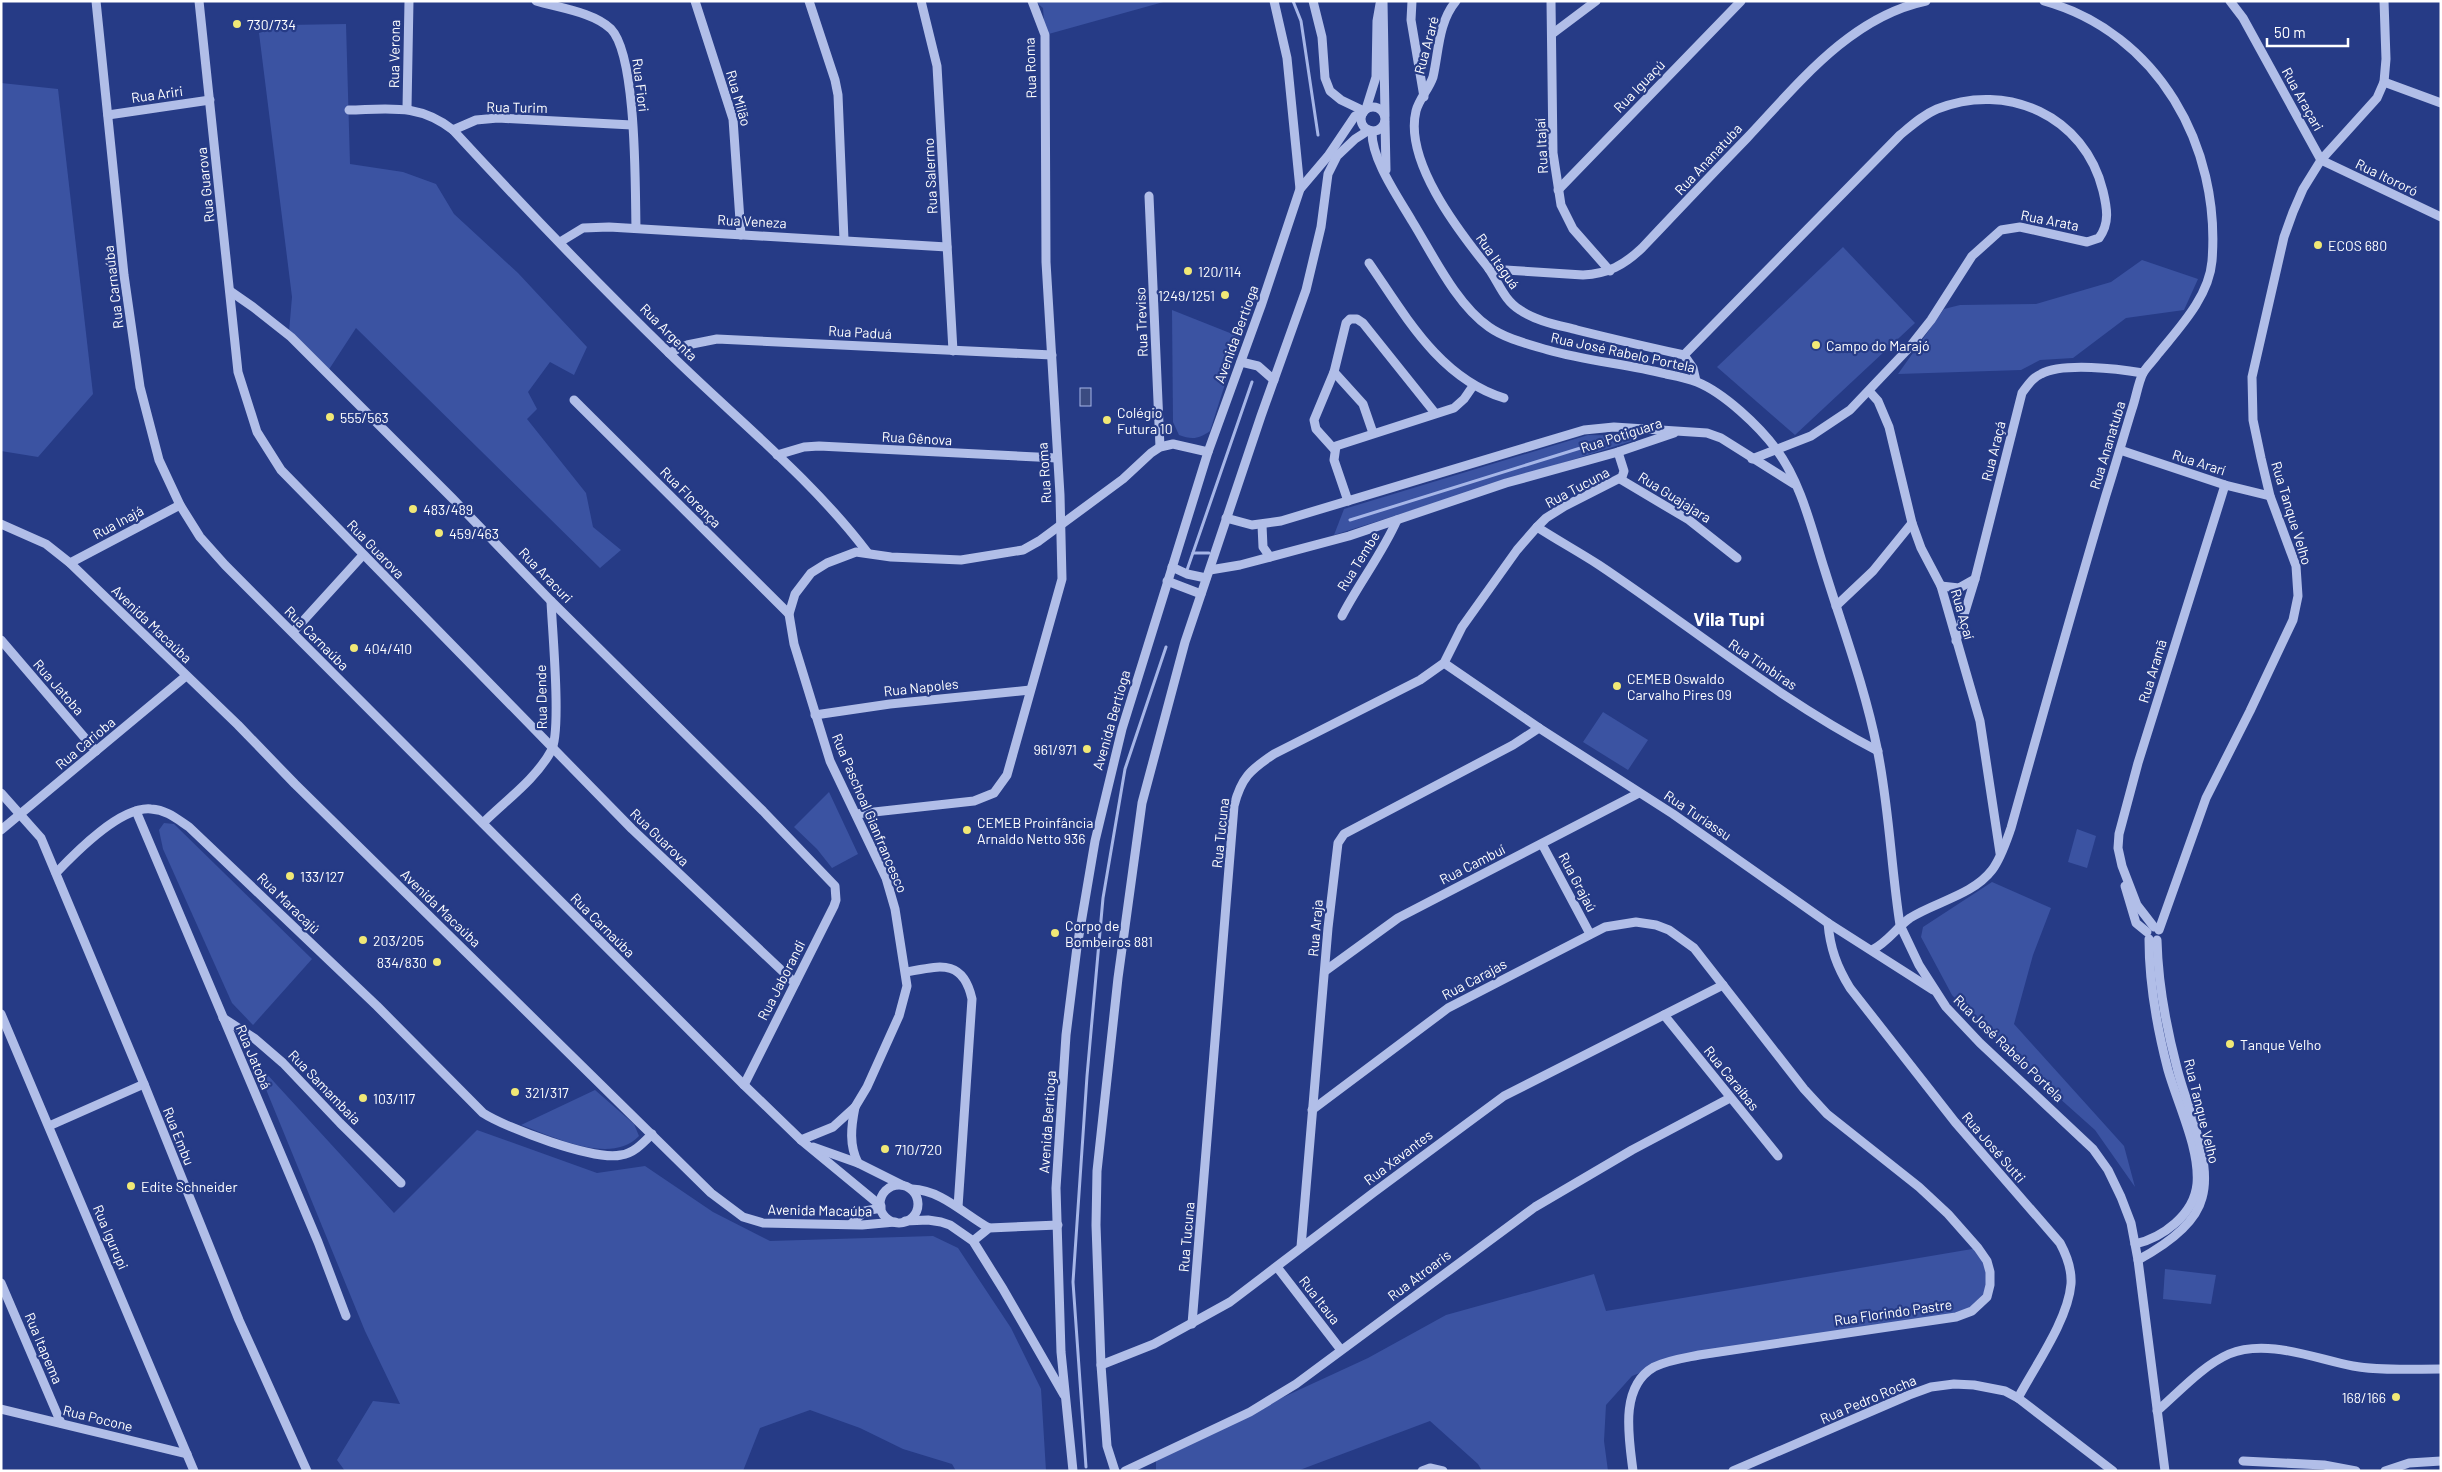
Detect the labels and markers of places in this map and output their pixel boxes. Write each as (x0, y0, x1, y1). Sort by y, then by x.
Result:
place label: 730/734 (247, 16, 296, 33)
marker: 730/734 (231, 18, 243, 30)
place label: ECOS 680 (2328, 237, 2387, 254)
marker: ECOS 680 (2312, 239, 2324, 251)
place label: 120/114 (1198, 263, 1241, 280)
marker: 120/114 (1182, 265, 1194, 277)
place label: 1249/1251 (1158, 287, 1215, 304)
marker: 1249/1251 (1219, 289, 1231, 301)
place label: Campo do Marajó (1826, 337, 1930, 354)
marker: Campo do Marajó (1810, 339, 1822, 351)
place label: Colégio Futura 10 (1117, 404, 1173, 437)
place label: 555/563 (340, 409, 389, 426)
marker: 555/563 (324, 411, 336, 423)
marker: Colégio Futura 10 (1101, 414, 1113, 426)
place label: 483/489 (423, 501, 473, 518)
marker: 483/489 (407, 503, 419, 515)
place label: 459/463 (449, 525, 499, 542)
marker: 459/463 (433, 527, 445, 539)
place label: 404/410 (364, 640, 412, 657)
marker: 404/410 (348, 642, 360, 654)
place label: CEMEB Oswaldo Carvalho Pires 09 (1627, 670, 1732, 703)
marker: CEMEB Oswaldo Carvalho Pires 09 (1611, 680, 1623, 692)
place label: 961/971 (1033, 741, 1077, 758)
marker: 961/971 (1081, 743, 1093, 755)
place label: CEMEB Proinfância Arnaldo Netto 936 (977, 814, 1093, 847)
marker: CEMEB Proinfância Arnaldo Netto 936 (961, 824, 973, 836)
place label: 133/127 (300, 868, 344, 885)
marker: 133/127 (284, 870, 296, 882)
place label: Corpo de Bombeiros 881 (1065, 917, 1153, 950)
marker: Corpo de Bombeiros 881 (1049, 927, 1061, 939)
place label: 203/205 (373, 932, 424, 949)
marker: 203/205 (357, 934, 369, 946)
place label: 834/830 (377, 954, 427, 971)
marker: 834/830 (431, 956, 443, 968)
place label: Tanque Velho (2240, 1036, 2321, 1053)
marker: Tanque Velho (2224, 1038, 2236, 1050)
place label: 321/317 (525, 1084, 569, 1101)
marker: 321/317 (509, 1086, 521, 1098)
place label: 103/117 (373, 1090, 415, 1107)
marker: 103/117 (357, 1092, 369, 1104)
place label: 710/720 (895, 1141, 942, 1158)
marker: 710/720 (879, 1143, 891, 1155)
place label: Edite Schneider (141, 1178, 238, 1195)
marker: Edite Schneider (125, 1180, 137, 1192)
place label: 168/166 (2342, 1389, 2386, 1406)
marker: 168/166 (2390, 1391, 2402, 1403)

